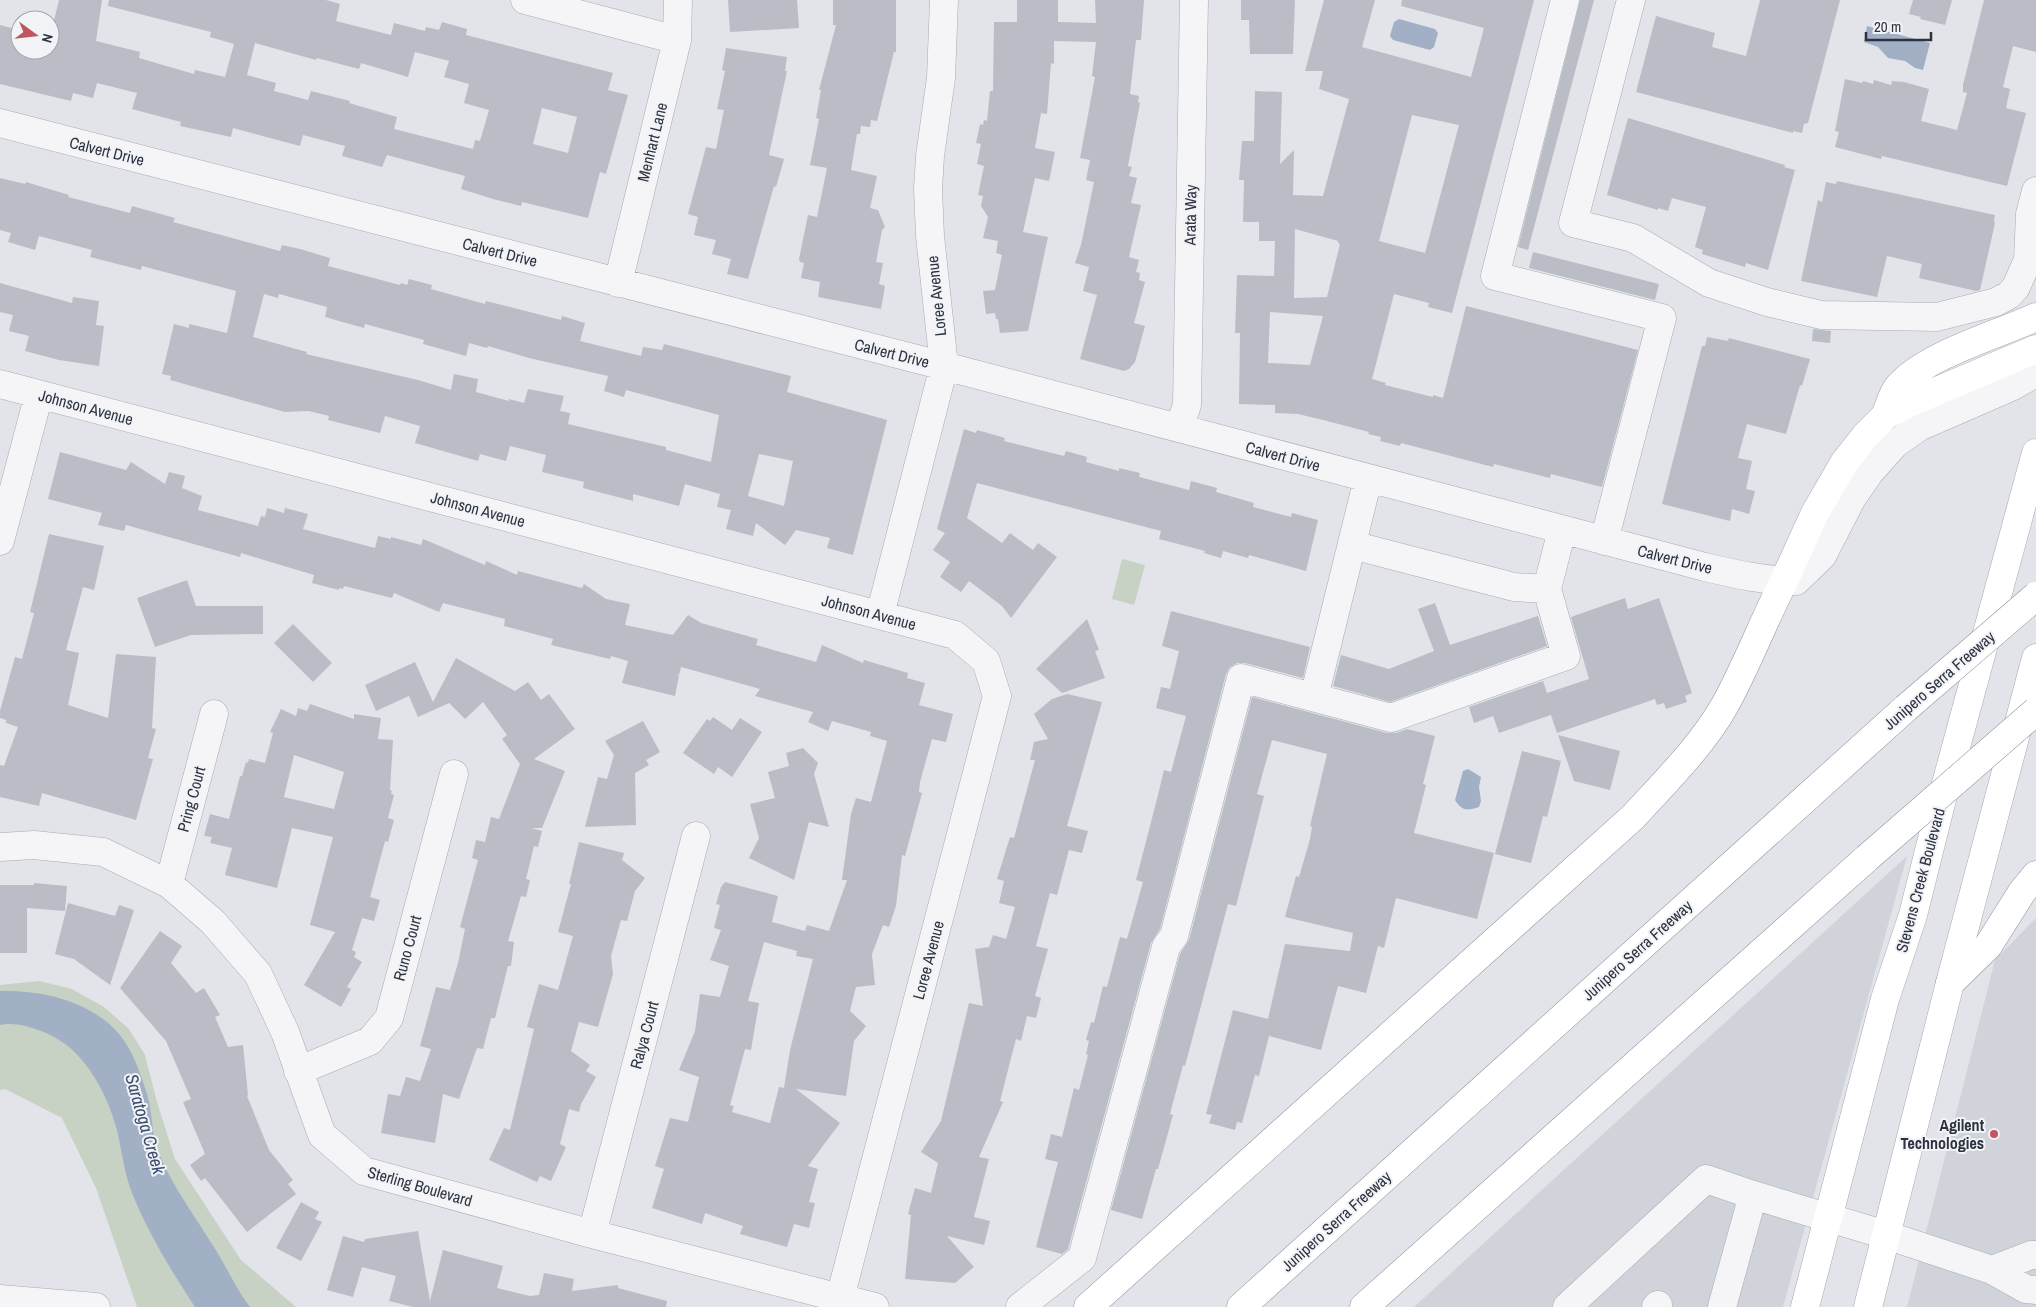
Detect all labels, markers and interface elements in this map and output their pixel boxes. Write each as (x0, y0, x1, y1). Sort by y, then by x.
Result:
north arrow (10, 10, 60, 60)
scale bar (1866, 10, 1931, 42)
text: 20 m (1874, 16, 1901, 37)
text: N (38, 32, 57, 45)
street label: Menhart Lane (632, 100, 672, 184)
street label: Calvert Drive (67, 131, 147, 171)
street label: Arata Way (1178, 184, 1202, 247)
street label: Calvert Drive (460, 232, 540, 272)
street label: Loree Avenue (921, 255, 951, 337)
street label: Calvert Drive (852, 333, 932, 373)
street label: Johnson Avenue (36, 384, 136, 430)
street label: Calvert Drive (1243, 435, 1323, 477)
street label: Johnson Avenue (428, 486, 528, 532)
street label: Calvert Drive (1635, 539, 1715, 579)
street label: Johnson Avenue (819, 589, 919, 635)
street label: Junipero Serra Freeway (1879, 625, 2000, 734)
street label: Pring Court (172, 763, 210, 834)
street label: Stevens Creek Boulevard (1890, 805, 1950, 955)
street label: Junipero Serra Freeway (1577, 894, 1697, 1005)
street label: Runo Court (388, 912, 426, 983)
street label: Loree Avenue (907, 918, 949, 1002)
street label: Ralya Court (624, 998, 664, 1071)
water label: Saratoga Creek (119, 1071, 172, 1178)
place label: Agilent Technologies (1900, 1114, 1985, 1154)
marker: Agilent Technologies (1988, 1128, 2000, 1140)
street label: Sterling Boulevard (365, 1161, 475, 1211)
street label: Junipero Serra Freeway (1276, 1165, 1396, 1276)

